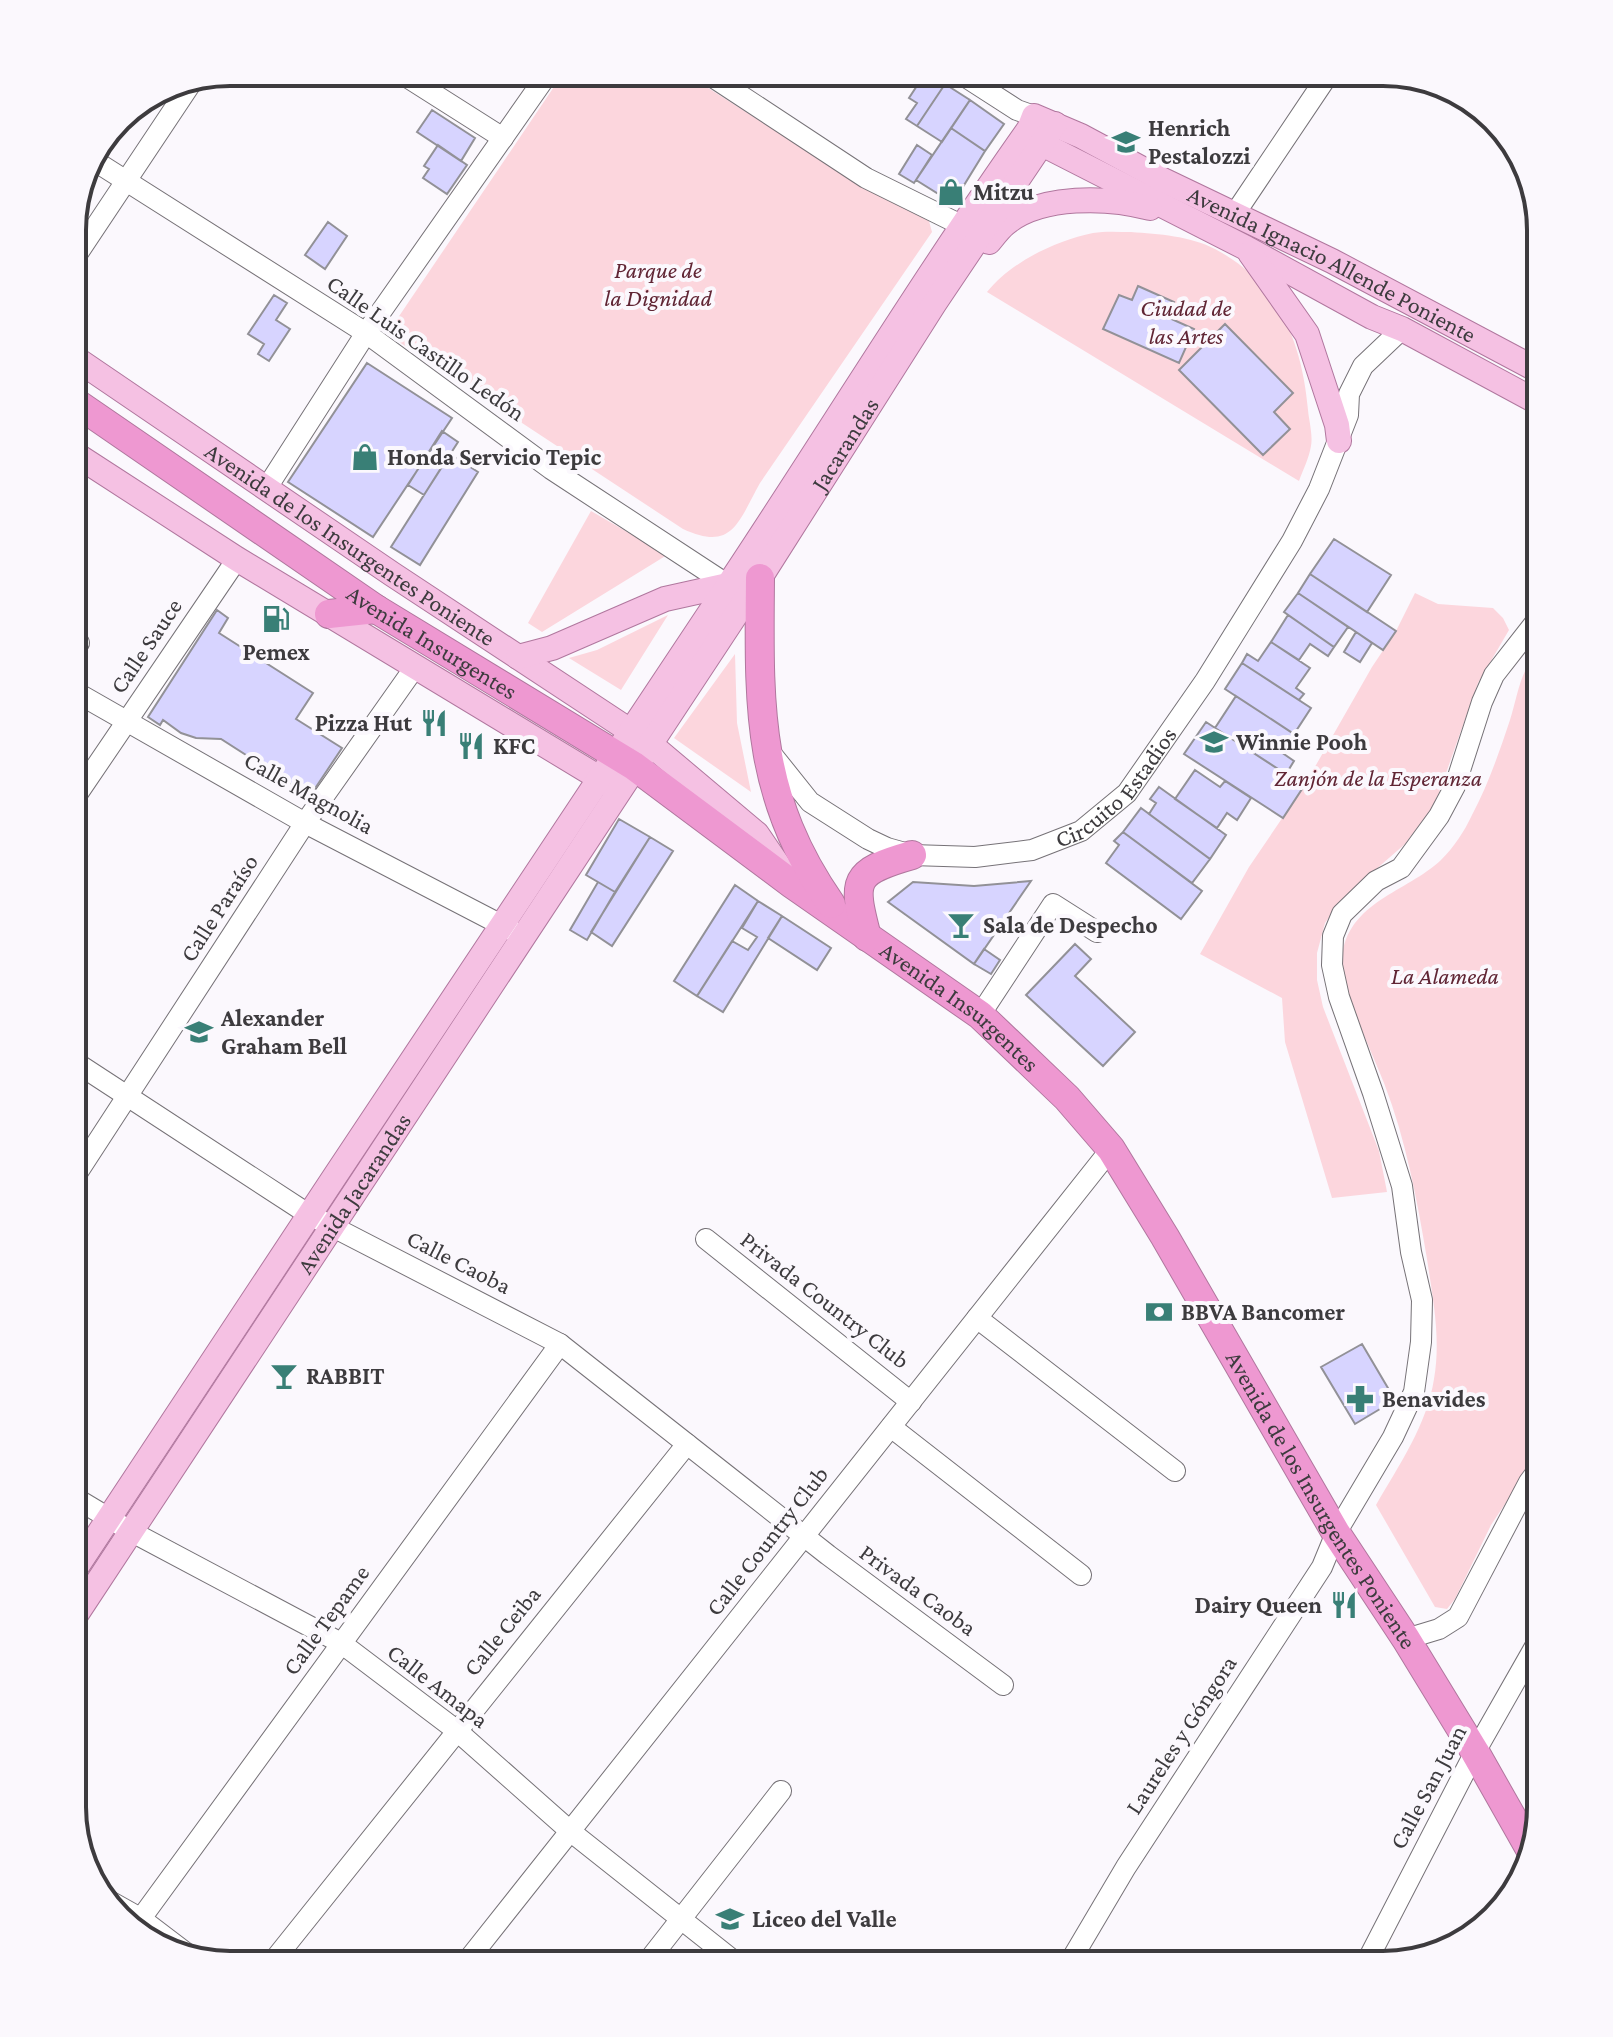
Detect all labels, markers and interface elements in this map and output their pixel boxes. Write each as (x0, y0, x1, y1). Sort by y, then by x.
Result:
place label: Henrich Pestalozzi (1148, 114, 1250, 169)
school or university icon: Henrich Pestalozzi (1111, 127, 1141, 157)
shop icon: Mitzu (936, 177, 966, 207)
place label: Mitzu (973, 178, 1034, 205)
street label: Avenida Ignacio Allende Poniente (1184, 180, 1481, 348)
park label: Parque de la Dignidad (604, 256, 712, 311)
street label: Calle Luis Castillo Ledón (322, 269, 530, 426)
park label: Ciudad de las Artes (1140, 294, 1232, 349)
street label: Jacarandas (804, 393, 884, 497)
street label: Avenida de los Insurgentes Poniente (200, 437, 500, 651)
shop icon: Honda Servicio Tepic (350, 442, 380, 472)
place label: Honda Servicio Tepic (387, 443, 601, 470)
street label: Avenida Insurgentes (342, 579, 522, 705)
street label: Calle Sauce (104, 593, 187, 698)
fuel station icon: Pemex (261, 604, 291, 634)
place label: Pemex (242, 638, 310, 665)
restaurant icon: Pizza Hut (419, 708, 449, 738)
place label: Pizza Hut (315, 709, 412, 736)
street label: Circuito Estadios (1051, 722, 1182, 853)
school or university icon: Winnie Pooh (1199, 727, 1229, 757)
place label: Winnie Pooh (1235, 728, 1367, 755)
restaurant icon: KFC (456, 731, 486, 761)
place label: KFC (493, 732, 536, 759)
street label: Calle Magnolia (240, 746, 379, 839)
park label: Zanjón de la Esperanza (1274, 764, 1482, 792)
street label: Calle Paraíso (174, 849, 263, 966)
bar icon: Sala de Despecho (946, 910, 976, 940)
place label: Sala de Despecho (983, 911, 1158, 938)
street label: Avenida Insurgentes (875, 936, 1045, 1077)
park label: La Alameda (1391, 962, 1499, 989)
place label: Alexander Graham Bell (220, 1004, 347, 1059)
school or university icon: Alexander Graham Bell (184, 1017, 214, 1047)
street label: Avenida Jacarandas (291, 1108, 416, 1279)
street label: Calle Caoba (403, 1224, 516, 1299)
street label: Privada Country Club (736, 1225, 915, 1374)
bank icon: BBVA Bancomer (1144, 1297, 1174, 1327)
place label: BBVA Bancomer (1181, 1298, 1346, 1325)
street label: Avenida de los Insurgentes Poniente (1221, 1346, 1423, 1653)
bar icon: RABBIT (269, 1361, 299, 1391)
place label: RABBIT (306, 1362, 385, 1389)
pharmacy icon: Benavides (1345, 1384, 1375, 1414)
place label: Benavides (1382, 1385, 1486, 1412)
street label: Calle Country Club (700, 1461, 833, 1621)
street label: Privada Caoba (855, 1538, 982, 1641)
street label: Calle Tepame (277, 1560, 374, 1680)
street label: Calle Ceiba (457, 1581, 546, 1681)
restaurant icon: Dairy Queen (1329, 1590, 1359, 1620)
place label: Dairy Queen (1194, 1591, 1322, 1618)
street label: Calle Amapa (383, 1638, 494, 1733)
street label: Laureles y Góngora (1119, 1651, 1242, 1819)
street label: Calle San Juan (1384, 1720, 1472, 1853)
school or university icon: Liceo del Valle (715, 1904, 745, 1934)
place label: Liceo del Valle (752, 1905, 897, 1932)

